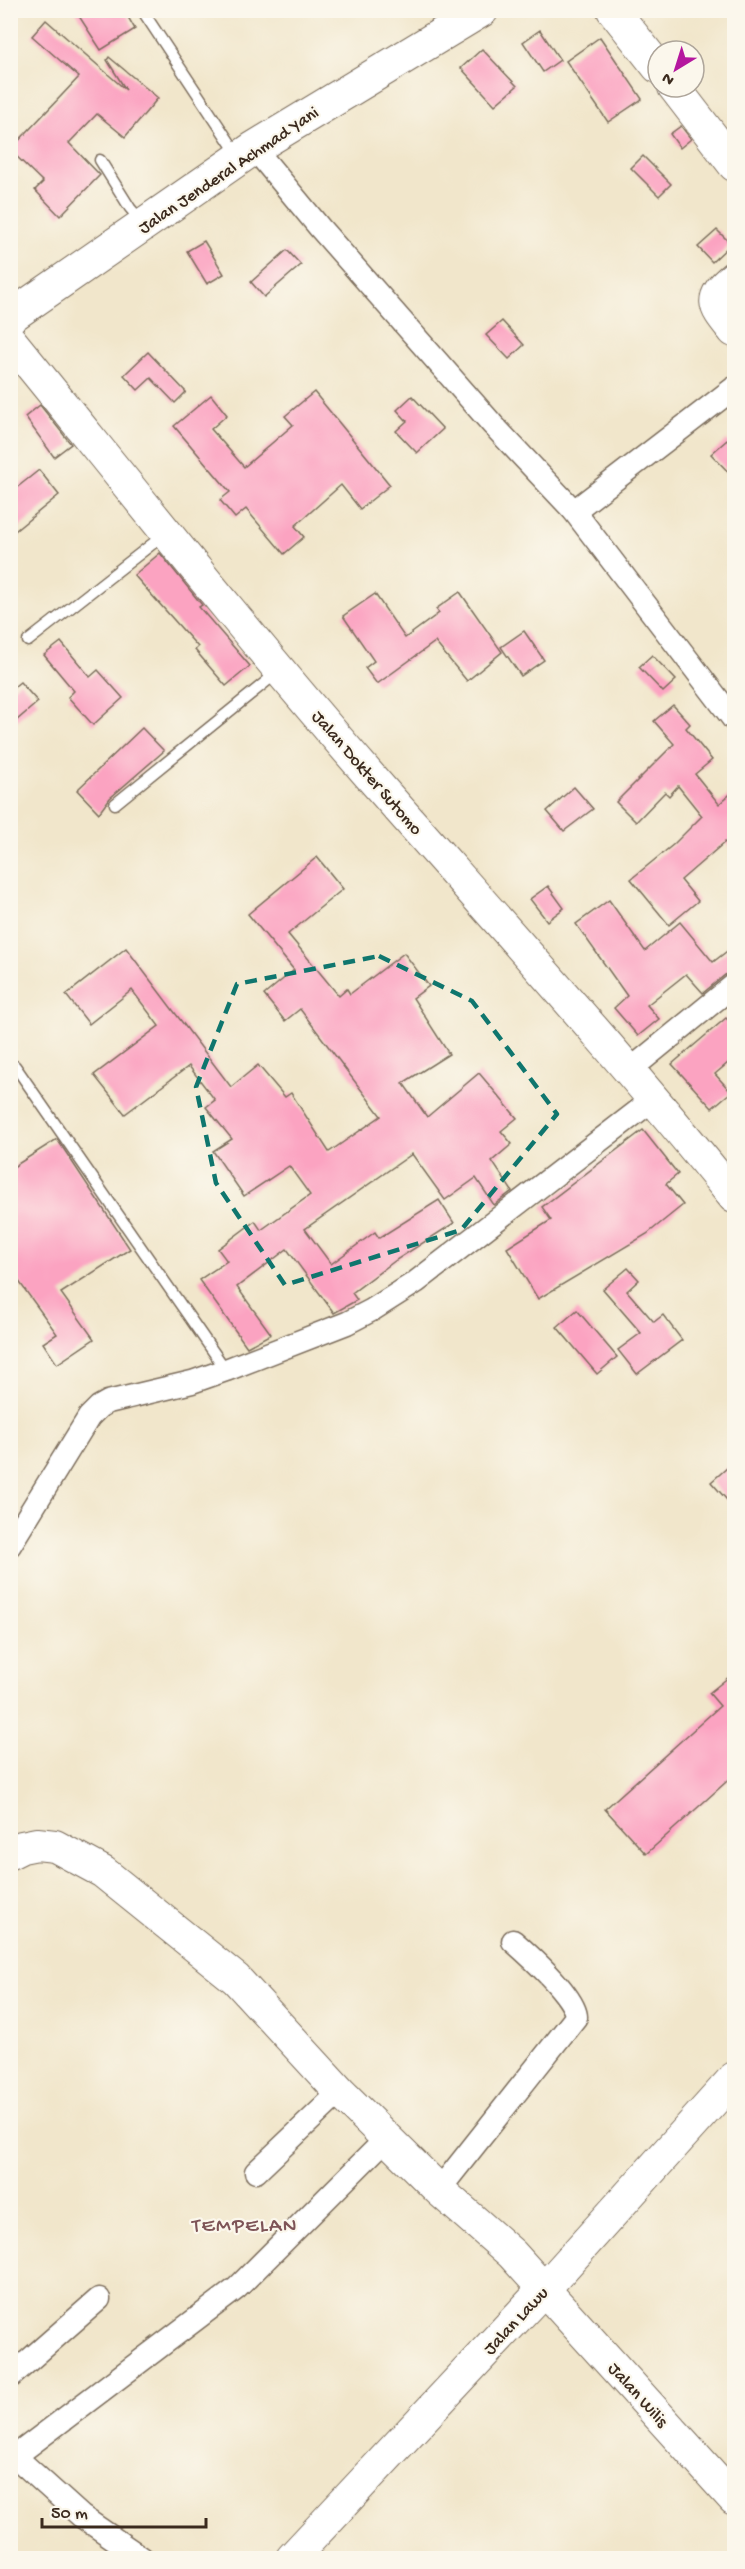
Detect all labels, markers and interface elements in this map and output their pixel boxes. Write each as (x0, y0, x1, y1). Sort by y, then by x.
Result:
north arrow (646, 39, 706, 99)
text: N (659, 67, 679, 89)
street label: Jalan Jenderal Achmad Yani (135, 103, 324, 239)
street label: Jalan Dokter Sutomo (306, 707, 426, 840)
district label: TEMPELAN (191, 2215, 298, 2240)
street label: Jalan Lawu (480, 2283, 554, 2360)
street label: Jalan Wilis (603, 2359, 673, 2433)
scale bar (42, 2491, 206, 2529)
text: 50 m (51, 2504, 88, 2525)

